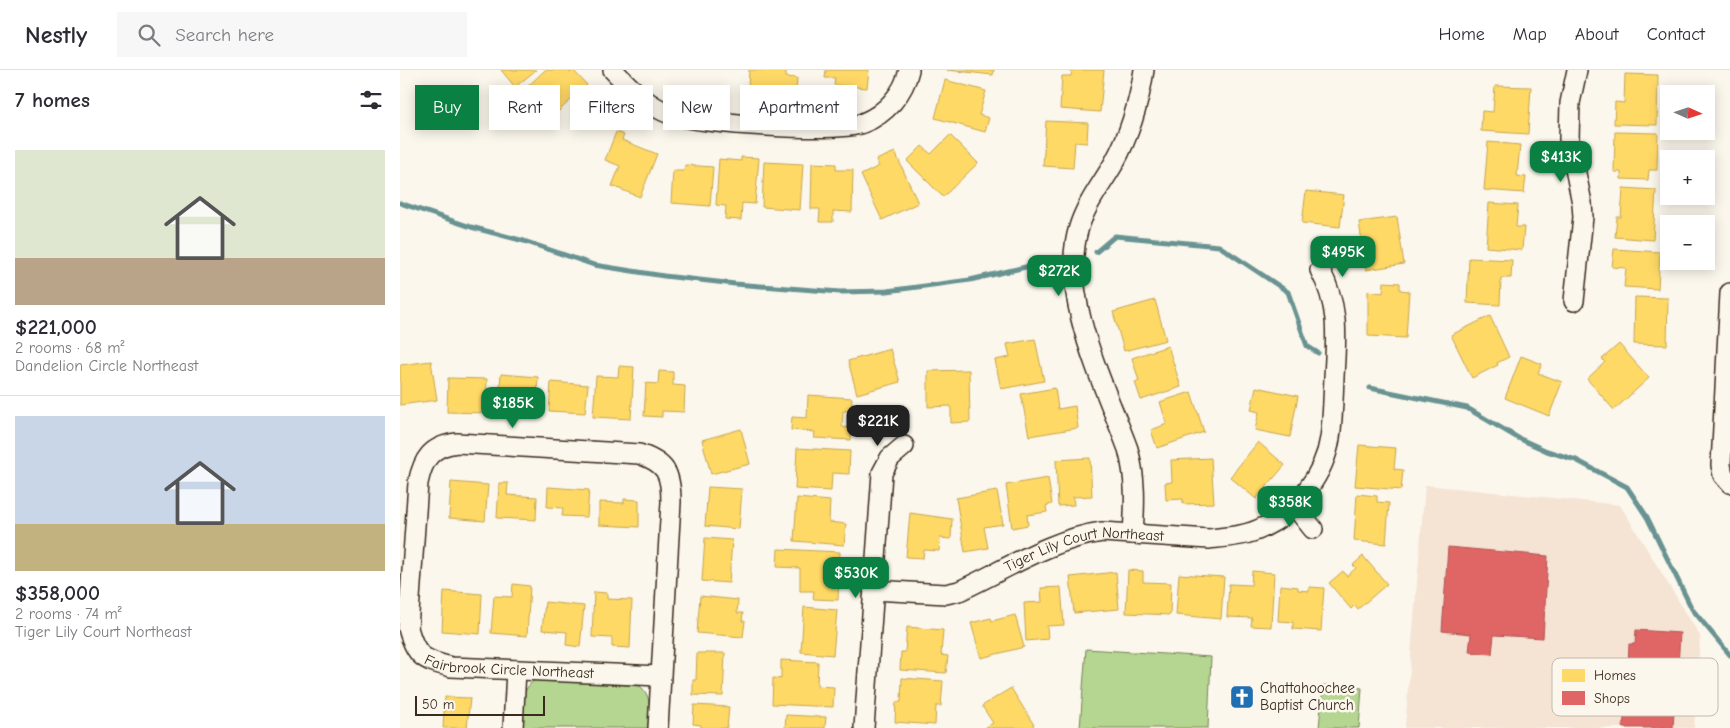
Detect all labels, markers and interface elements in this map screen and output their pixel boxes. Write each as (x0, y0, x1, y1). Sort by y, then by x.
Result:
search box (117, 12, 467, 57)
text: Nestly (25, 21, 87, 49)
icon: search (135, 21, 163, 49)
text: Search here (175, 24, 274, 46)
text: Home (1438, 24, 1485, 45)
text: Map (1513, 24, 1547, 45)
text: About (1575, 24, 1619, 45)
text: Contact (1647, 24, 1705, 45)
chip: Buy (415, 85, 479, 130)
chip: Rent (489, 85, 560, 130)
chip: Filters (570, 85, 653, 130)
chip: New (663, 85, 730, 130)
chip: Apartment (740, 85, 857, 130)
north arrow (1660, 85, 1715, 140)
map controls (1660, 85, 1715, 270)
icon: filters (357, 86, 385, 114)
text: 7 homes (15, 88, 90, 112)
pin: $413K (1526, 140, 1596, 183)
text: $413K (1541, 148, 1581, 166)
button: + (1660, 150, 1715, 205)
icon: home (155, 183, 245, 273)
button: − (1660, 215, 1715, 270)
pin: $495K (1308, 236, 1378, 278)
text: $495K (1321, 243, 1365, 261)
pin: $272K (1024, 254, 1094, 297)
text: $272K (1038, 262, 1080, 280)
text: $221,000 (15, 315, 97, 339)
text: 2 rooms · 68 m² (15, 339, 125, 357)
text: Dandelion Circle Northeast (15, 357, 198, 375)
pin: $185K (478, 386, 548, 429)
text: $185K (492, 394, 534, 412)
pin: $221K (843, 404, 913, 447)
text: $221K (858, 412, 898, 430)
icon: home (155, 448, 245, 538)
pin: $358K (1255, 486, 1325, 528)
text: $358K (1268, 493, 1312, 511)
street label: Tiger Lily Court Northeast (1001, 523, 1165, 576)
pin: $530K (821, 556, 891, 599)
text: $530K (834, 564, 878, 582)
text: $358,000 (15, 581, 100, 605)
text: 2 rooms · 74 m² (15, 605, 122, 623)
text: Tiger Lily Court Northeast (15, 623, 192, 641)
street label: Fairbrook Circle Northeast (422, 650, 595, 682)
legend (1552, 658, 1718, 716)
text: Homes (1594, 667, 1636, 684)
place label: Chattahoochee Baptist Church (1260, 679, 1356, 714)
church icon: Chattahoochee Baptist Church (1229, 684, 1255, 710)
text: Shops (1594, 690, 1630, 707)
scale bar (415, 693, 545, 716)
text: 50 m (422, 696, 454, 713)

